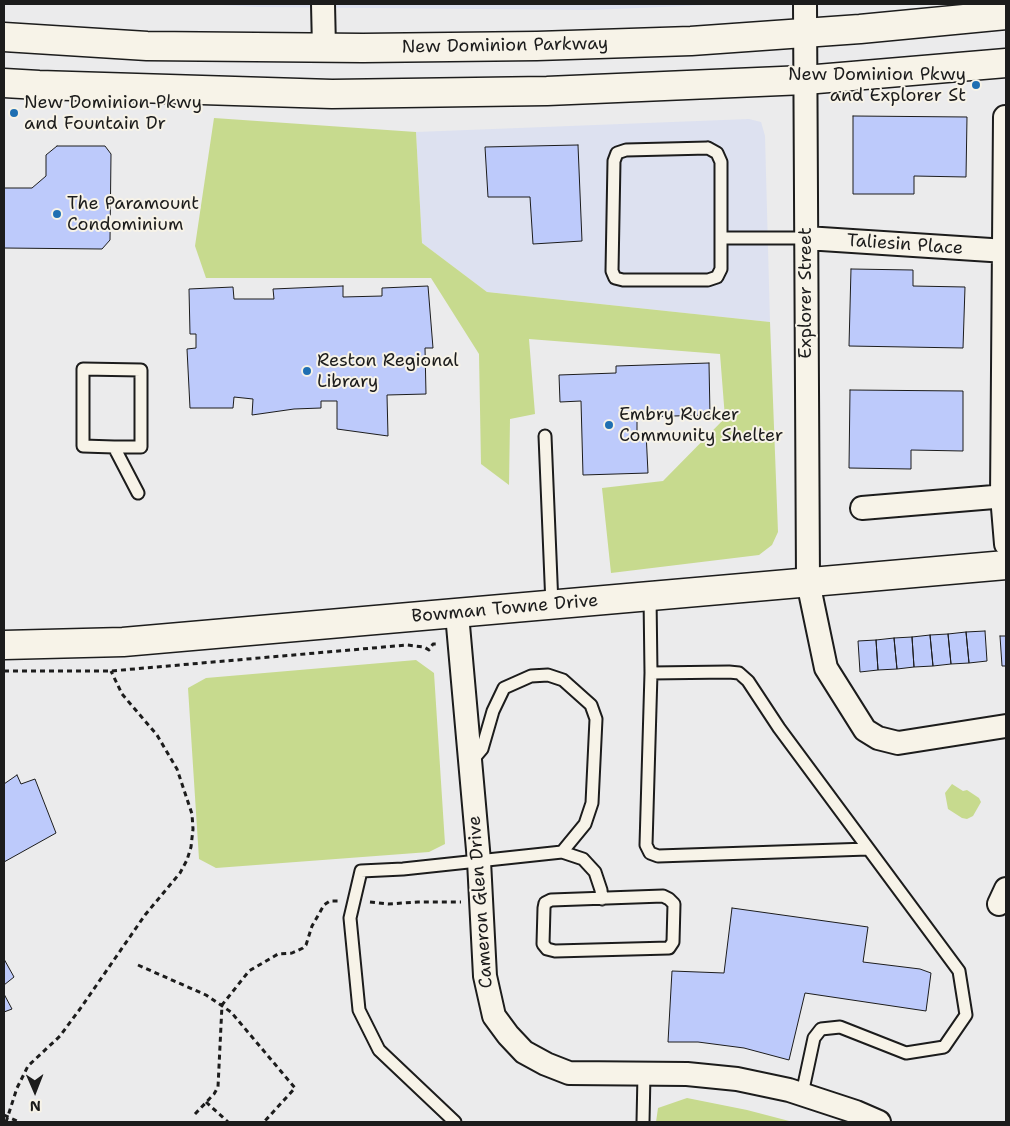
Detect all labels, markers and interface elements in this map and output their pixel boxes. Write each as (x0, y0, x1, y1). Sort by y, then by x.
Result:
street label: New Dominion Parkway (401, 33, 609, 59)
place label: New Dominion Pkwy and Explorer St (788, 64, 966, 106)
marker: New Dominion Pkwy and Explorer St (970, 79, 982, 91)
place label: New Dominion Pkwy and Fountain Dr (24, 92, 202, 134)
marker: New Dominion Pkwy and Fountain Dr (8, 107, 20, 119)
place label: The Paramount Condominium (67, 193, 199, 235)
marker: The Paramount Condominium (51, 208, 63, 220)
street label: Explorer Street (795, 227, 817, 359)
street label: Taliesin Place (846, 230, 964, 260)
place label: Reston Regional Library (317, 350, 459, 392)
marker: Reston Regional Library (301, 365, 313, 377)
place label: Embry Rucker Community Shelter (619, 404, 783, 446)
marker: Embry Rucker Community Shelter (603, 419, 615, 431)
street label: Bowman Towne Drive (411, 590, 599, 628)
street label: Cameron Glen Drive (464, 815, 498, 989)
north arrow (10, 1066, 60, 1116)
text: N (30, 1097, 41, 1115)

